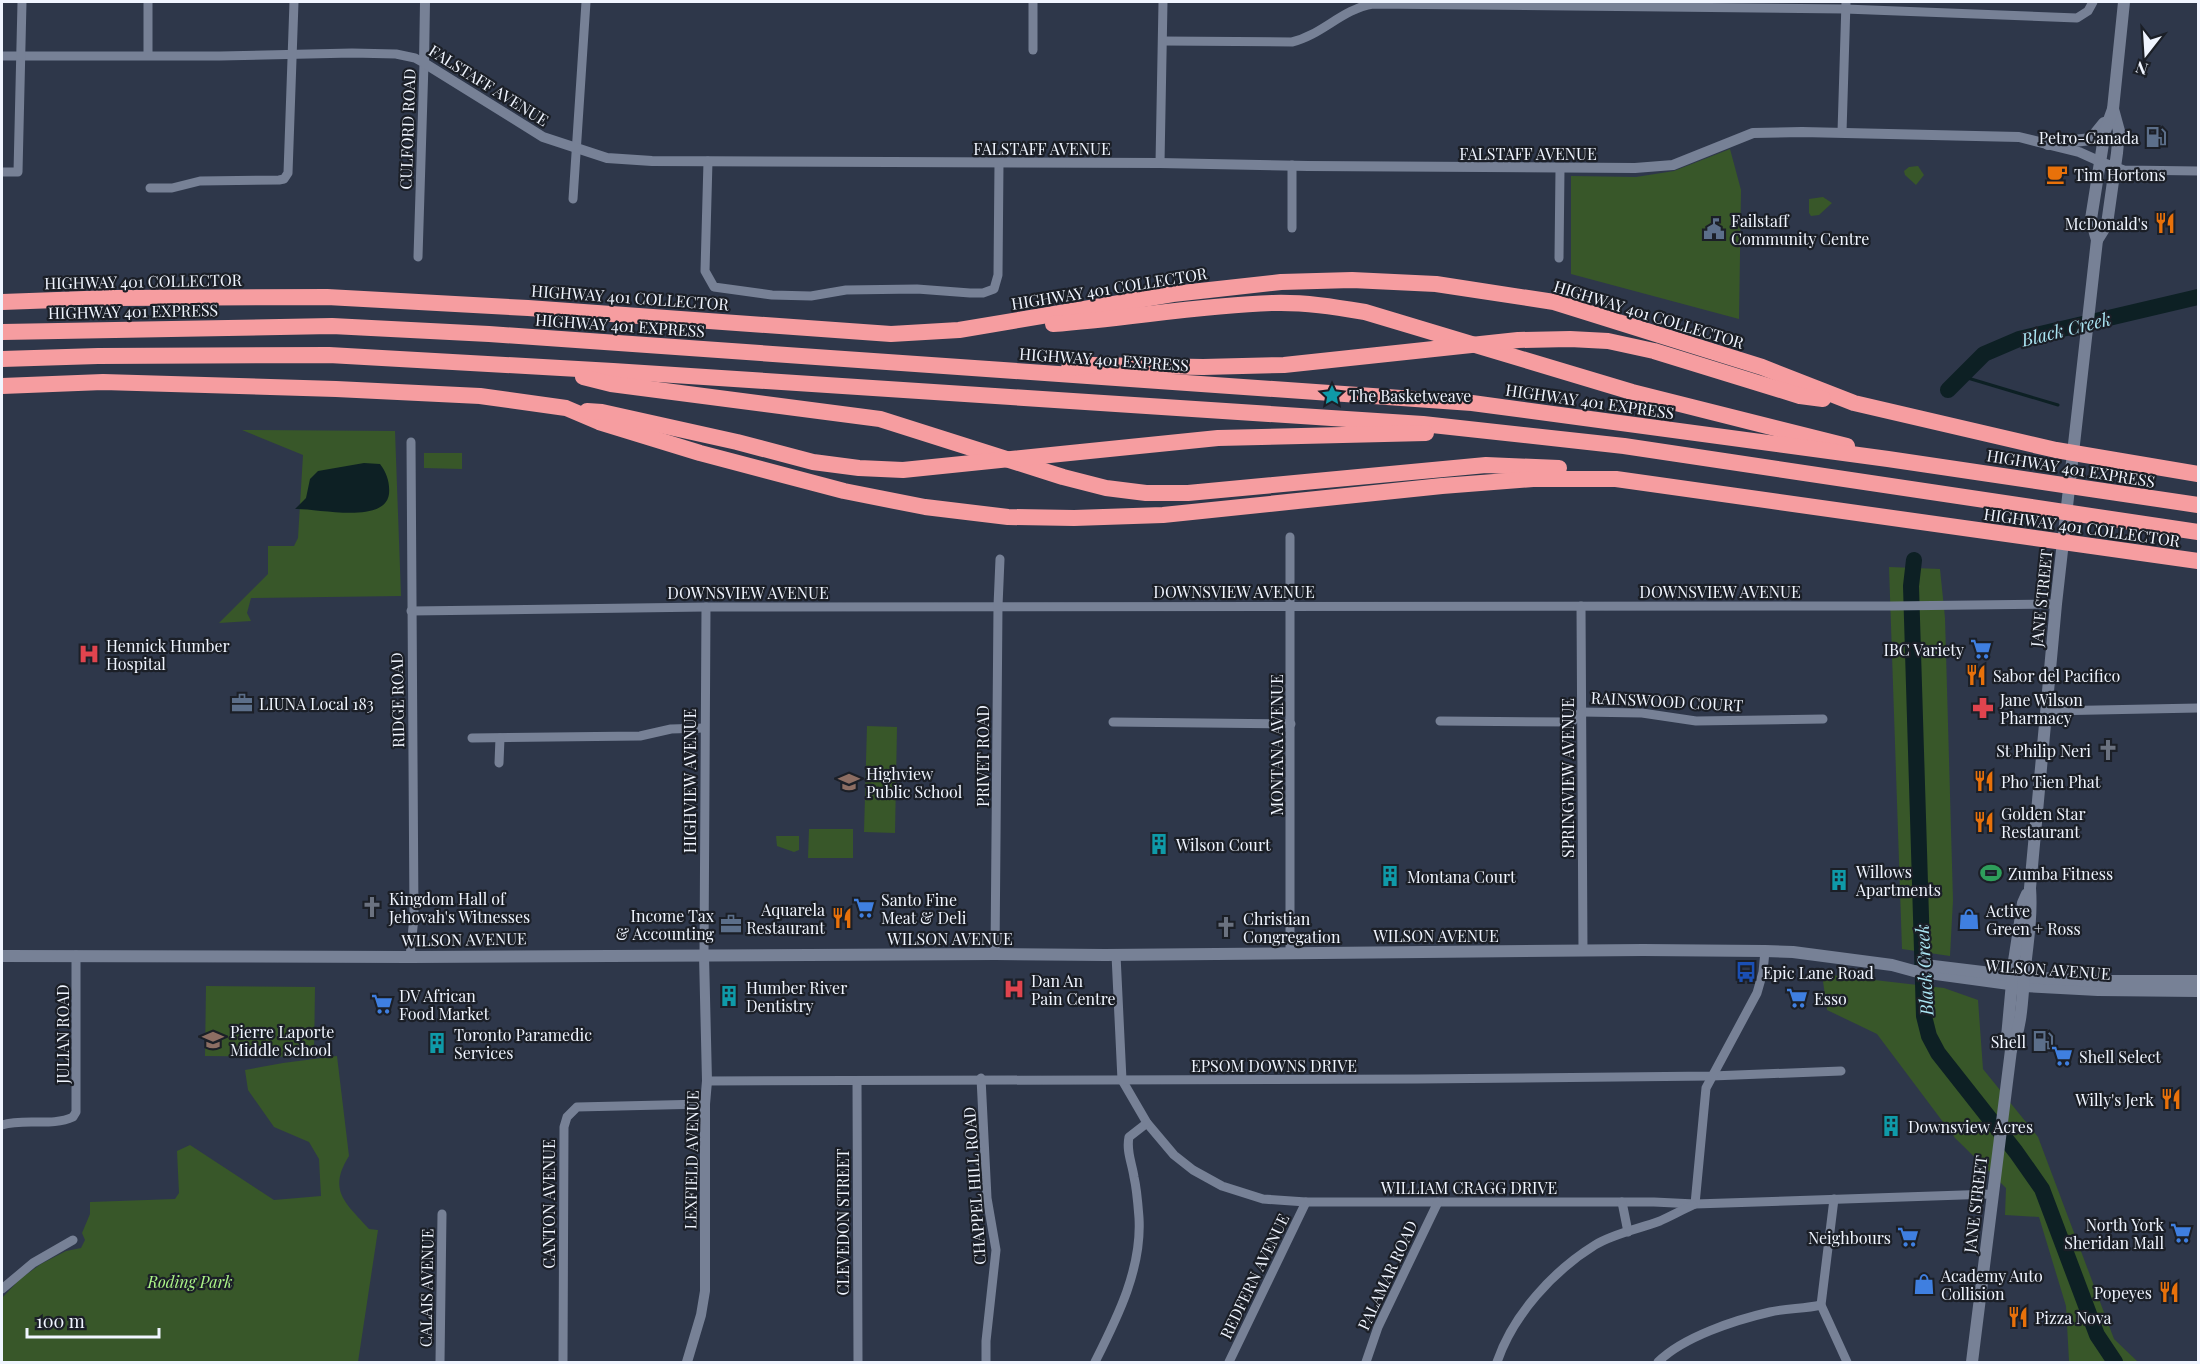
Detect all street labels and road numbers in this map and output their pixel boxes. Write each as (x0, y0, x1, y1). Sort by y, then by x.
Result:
street label: FALSTAFF AVENUE (425, 40, 553, 130)
street label: CULFORD ROAD (394, 68, 420, 190)
street label: FALSTAFF AVENUE (973, 138, 1111, 159)
street label: FALSTAFF AVENUE (1459, 143, 1597, 164)
street label: HIGHWAY 401 COLLECTOR (1010, 262, 1209, 314)
street label: HIGHWAY 401 COLLECTOR (44, 269, 243, 293)
street label: HIGHWAY 401 COLLECTOR (1551, 275, 1747, 353)
street label: HIGHWAY 401 COLLECTOR (531, 280, 730, 314)
street label: HIGHWAY 401 EXPRESS (48, 299, 218, 323)
street label: HIGHWAY 401 EXPRESS (534, 309, 706, 341)
street label: HIGHWAY 401 EXPRESS (1018, 343, 1190, 375)
street label: HIGHWAY 401 EXPRESS (1504, 379, 1676, 423)
street label: HIGHWAY 401 EXPRESS (1985, 444, 2157, 492)
street label: HIGHWAY 401 COLLECTOR (1983, 503, 2182, 551)
street label: JANE STREET (2025, 548, 2057, 649)
street label: DOWNSVIEW AVENUE (1153, 581, 1315, 602)
street label: DOWNSVIEW AVENUE (1639, 581, 1801, 602)
street label: DOWNSVIEW AVENUE (667, 582, 829, 603)
street label: RIDGE ROAD (386, 652, 408, 748)
street label: MONTANA AVENUE (1266, 674, 1287, 816)
street label: RAINSWOOD COURT (1590, 687, 1744, 715)
street label: SPRINGVIEW AVENUE (1557, 698, 1578, 858)
street label: PRIVET ROAD (972, 705, 993, 807)
street label: HIGHVIEW AVENUE (679, 709, 700, 853)
street label: WILSON AVENUE (1372, 925, 1499, 946)
street label: WILSON AVENUE (400, 927, 527, 951)
street label: WILSON AVENUE (886, 928, 1013, 949)
street label: WILSON AVENUE (1984, 954, 2111, 984)
street label: JULIAN ROAD (52, 984, 73, 1085)
street label: EPSOM DOWNS DRIVE (1191, 1055, 1357, 1076)
street label: LEXFIELD AVENUE (679, 1090, 703, 1230)
street label: CHAPPEL HILL ROAD (958, 1106, 990, 1266)
street label: CANTON AVENUE (538, 1139, 559, 1269)
street label: CLEVEDON STREET (832, 1148, 853, 1295)
street label: JANE STREET (1958, 1154, 1991, 1255)
street label: WILLIAM CRAGG DRIVE (1380, 1177, 1557, 1198)
street label: REDFERN AVENUE (1215, 1210, 1293, 1342)
street label: PALAMAR ROAD (1352, 1217, 1422, 1333)
street label: CALAIS AVENUE (414, 1229, 438, 1347)

